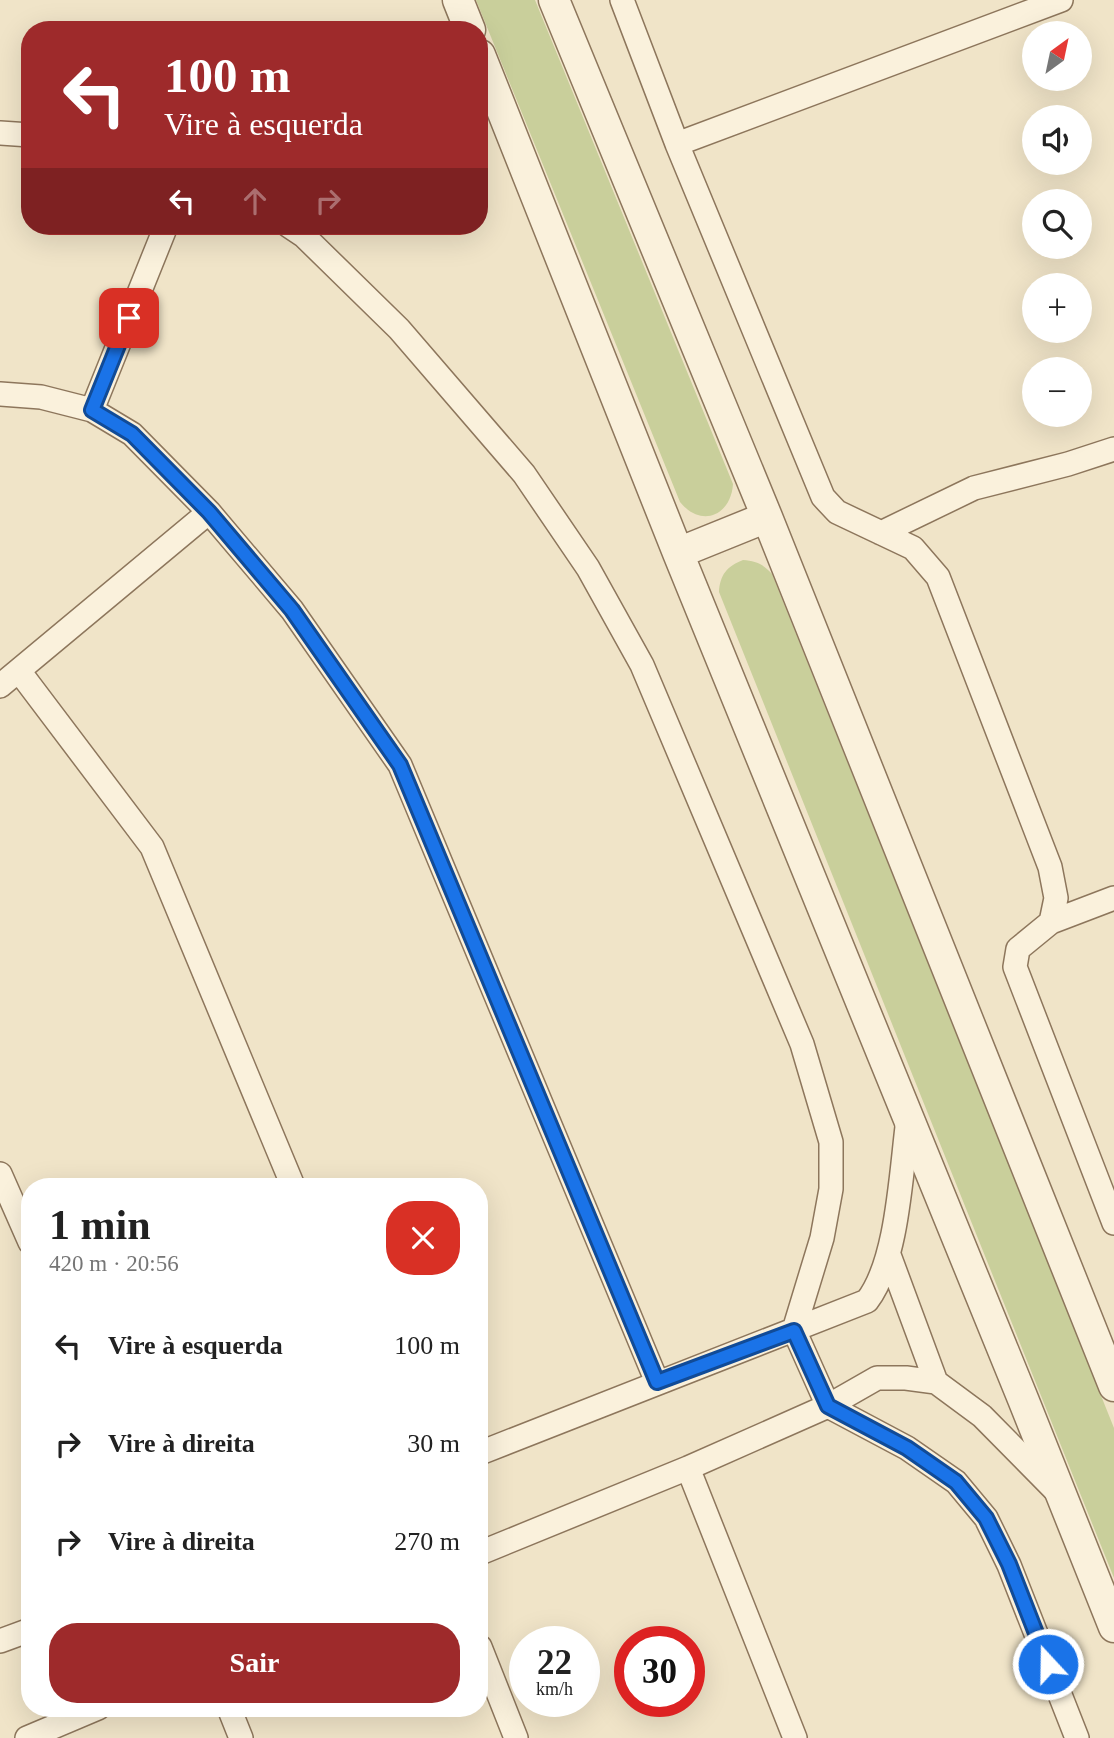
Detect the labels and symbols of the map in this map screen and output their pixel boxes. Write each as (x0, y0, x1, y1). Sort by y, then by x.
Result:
north arrow (1022, 21, 1092, 91)
pin (99, 288, 159, 348)
speed limit sign: 30 (614, 1626, 705, 1717)
position arrow (1011, 1627, 1085, 1701)

